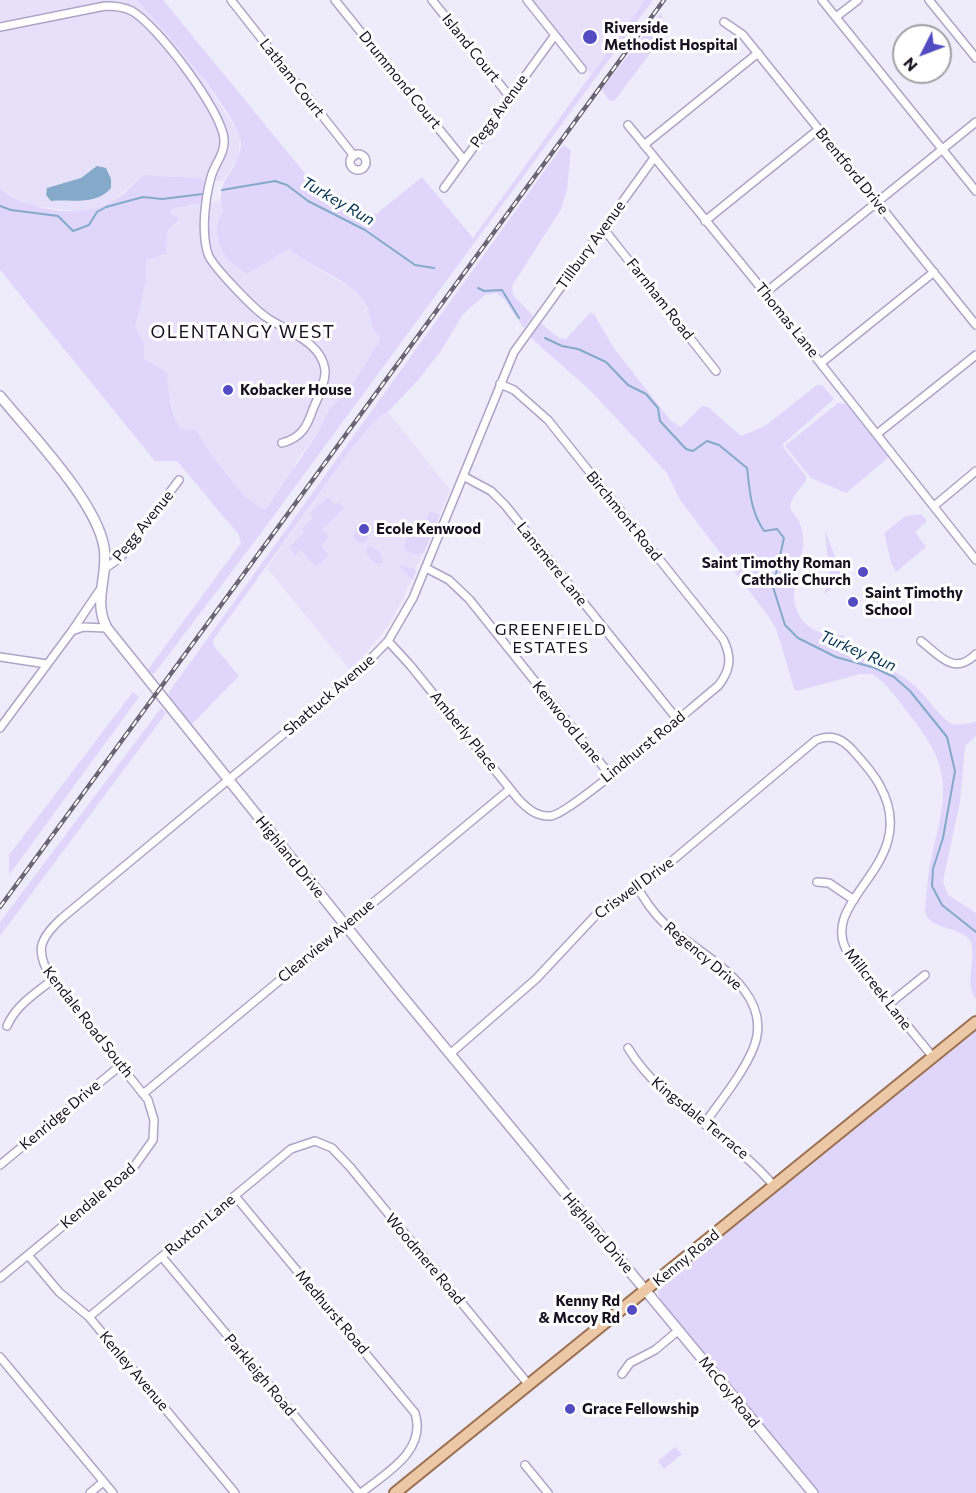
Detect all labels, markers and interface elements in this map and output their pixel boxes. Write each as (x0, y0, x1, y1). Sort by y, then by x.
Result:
street label: Island Court (438, 10, 504, 86)
place label: Riverside Methodist Hospital (604, 19, 738, 54)
north arrow (892, 24, 952, 84)
street label: Drummond Court (355, 28, 445, 132)
marker: Riverside Methodist Hospital (581, 28, 599, 46)
street label: Latham Court (256, 35, 328, 121)
text: N (899, 54, 921, 76)
street label: Pegg Avenue (466, 71, 532, 151)
street label: Brentford Drive (812, 124, 892, 218)
water label: Turkey Run (298, 172, 378, 230)
street label: Tillbury Avenue (553, 197, 629, 293)
street label: Farnham Road (623, 255, 697, 343)
street label: Thomas Lane (751, 279, 823, 361)
district label: OLENTANGY WEST (150, 321, 336, 343)
place label: Kobacker House (240, 381, 352, 399)
marker: Kobacker House (221, 383, 235, 397)
street label: Birchmont Road (582, 468, 666, 564)
street label: Pegg Avenue (109, 487, 177, 565)
street label: Lansmere Lane (513, 519, 591, 609)
place label: Ecole Kenwood (376, 520, 481, 538)
marker: Ecole Kenwood (357, 522, 371, 536)
place label: Saint Timothy Roman Catholic Church (702, 554, 851, 589)
marker: Saint Timothy Roman Catholic Church (856, 565, 870, 579)
place label: Saint Timothy School (865, 584, 963, 619)
marker: Saint Timothy School (846, 595, 860, 609)
district label: GREENFIELD ESTATES (495, 620, 607, 658)
water label: Turkey Run (817, 626, 899, 676)
street label: Shattuck Avenue (280, 651, 378, 739)
street label: Kenwood Lane (529, 677, 605, 767)
street label: Amberly Place (426, 688, 502, 774)
street label: Lindhurst Road (597, 708, 689, 786)
street label: Highland Drive (252, 813, 328, 901)
street label: Criswell Drive (591, 853, 677, 923)
street label: Clearview Avenue (274, 896, 378, 986)
street label: Regency Drive (660, 918, 746, 994)
street label: Millcreek Lane (841, 945, 915, 1033)
street label: Kendale Road South (39, 963, 137, 1081)
street label: Kingsdale Terrace (648, 1073, 752, 1163)
street label: Kenridge Drive (16, 1076, 104, 1154)
street label: Kendale Road (57, 1159, 139, 1233)
street label: Highland Drive (559, 1189, 637, 1277)
street label: Ruxton Lane (161, 1191, 239, 1259)
street label: Woodmere Road (382, 1210, 468, 1308)
street label: Kenny Road (649, 1226, 723, 1290)
street label: Medhurst Road (292, 1266, 372, 1358)
place label: Kenny Rd & Mccoy Rd (538, 1292, 620, 1327)
marker: Kenny Rd & Mccoy Rd (625, 1303, 639, 1317)
street label: Kenley Avenue (96, 1328, 172, 1414)
street label: Parkleigh Road (220, 1330, 300, 1420)
street label: McCoy Road (695, 1353, 763, 1431)
place label: Grace Fellowship (582, 1400, 699, 1418)
marker: Grace Fellowship (563, 1402, 577, 1416)

